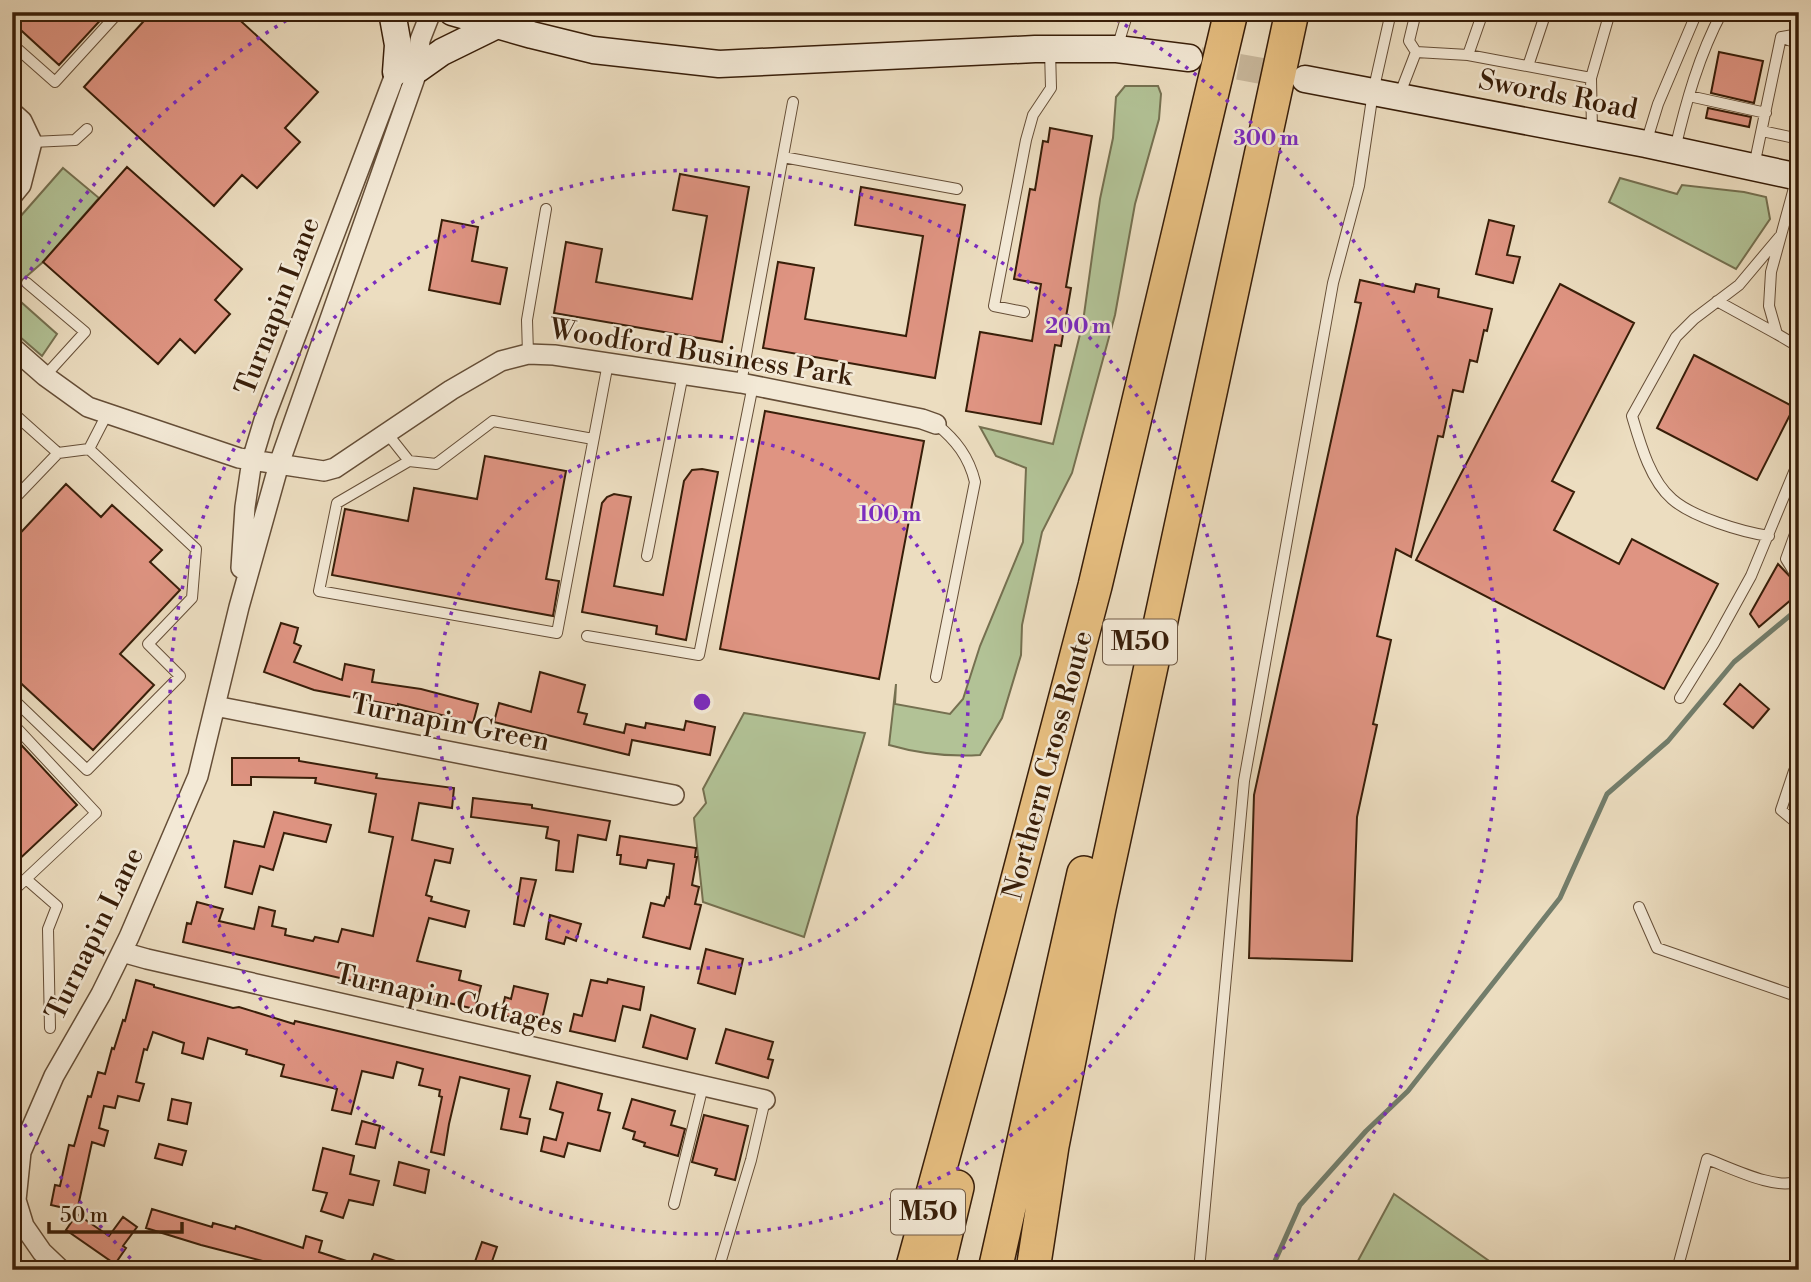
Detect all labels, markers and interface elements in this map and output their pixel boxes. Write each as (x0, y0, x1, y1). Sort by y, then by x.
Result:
street label: Swords Road (1476, 62, 1641, 128)
text: 300 m (1233, 126, 1299, 152)
street label: Turnapin Lane (228, 212, 328, 400)
street label: Woodford Business Park (546, 312, 856, 394)
text: 200 m (1045, 314, 1111, 340)
text: 100 m (859, 502, 921, 528)
road number: M50 (1103, 620, 1177, 664)
street label: Northern Cross Route (995, 627, 1101, 903)
street label: Turnapin Green (347, 687, 553, 760)
centre of rings (690, 690, 714, 714)
street label: Turnapin Lane (38, 842, 152, 1026)
street label: Turnapin Cottages (331, 957, 567, 1043)
road number: M50 (891, 1190, 965, 1234)
scale bar (49, 1191, 182, 1235)
text: 50 m (60, 1203, 108, 1229)

